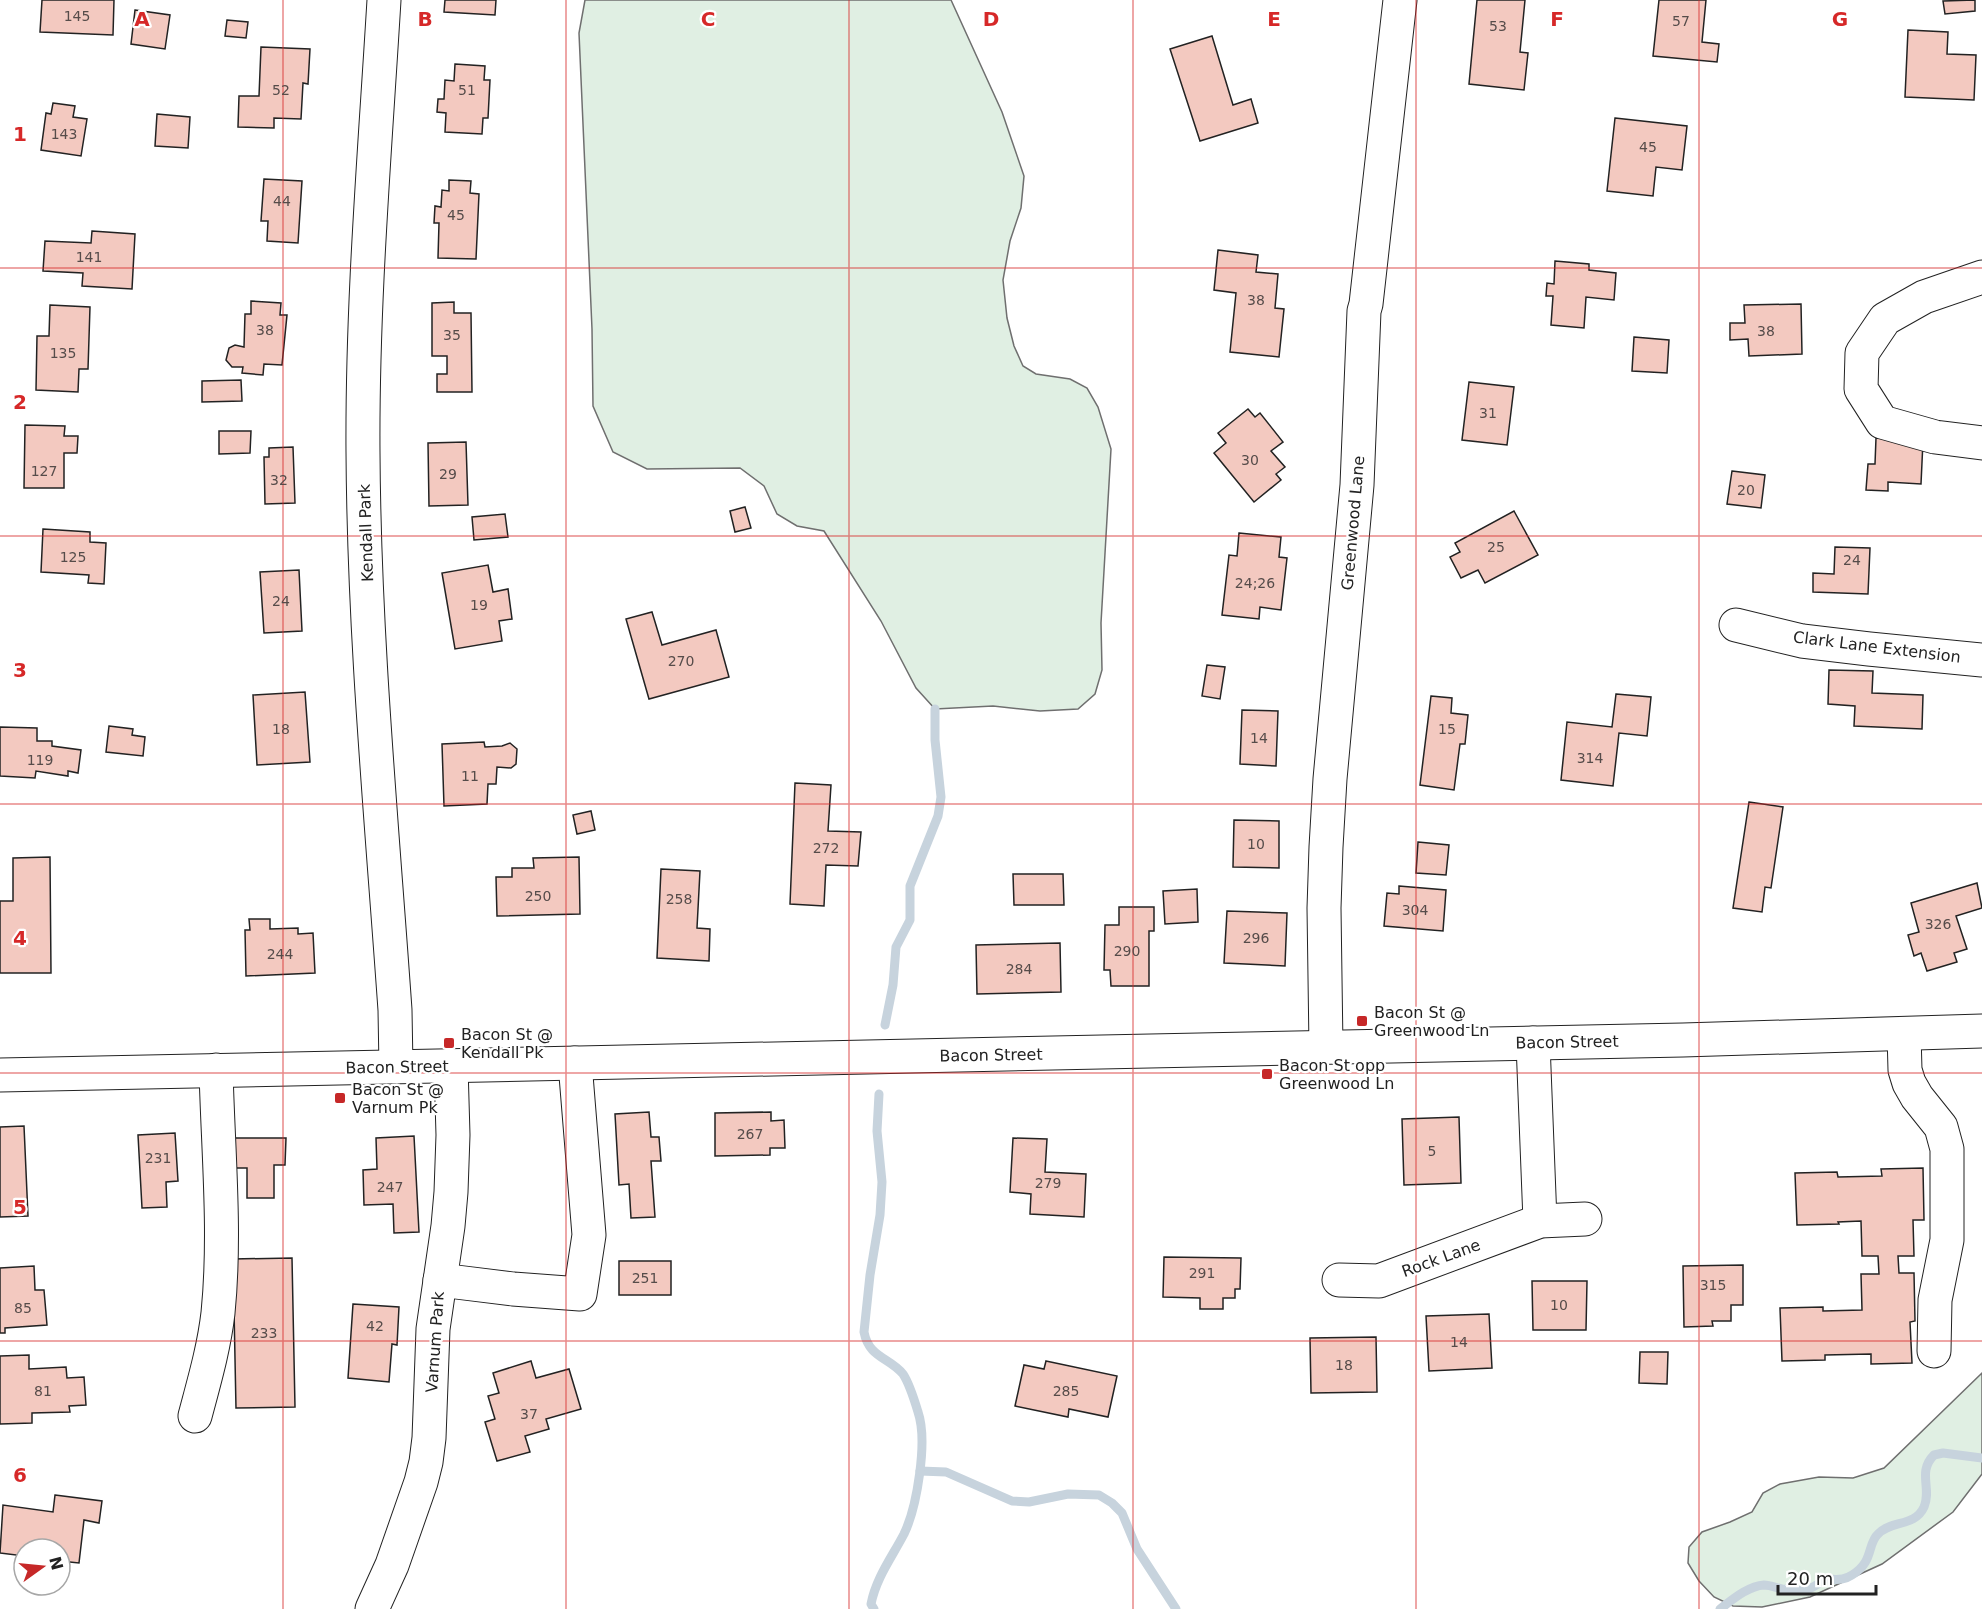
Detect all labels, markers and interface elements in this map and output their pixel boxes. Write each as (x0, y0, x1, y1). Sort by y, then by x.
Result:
text: A (134, 7, 150, 31)
text: B (417, 7, 433, 31)
text: C (701, 7, 715, 31)
text: D (983, 7, 999, 31)
text: E (1267, 7, 1281, 31)
text: F (1550, 7, 1564, 31)
text: G (1832, 7, 1848, 31)
house number: 145 (64, 8, 90, 24)
house number: 57 (1672, 13, 1690, 29)
house number: 53 (1489, 18, 1507, 34)
house number: 52 (272, 82, 290, 98)
house number: 51 (458, 82, 476, 98)
text: 1 (13, 122, 27, 146)
house number: 143 (51, 126, 77, 142)
house number: 45 (1639, 139, 1657, 155)
house number: 44 (273, 193, 291, 209)
house number: 45 (447, 207, 465, 223)
house number: 141 (76, 249, 102, 265)
house number: 38 (1247, 292, 1265, 308)
house number: 38 (256, 322, 274, 338)
house number: 38 (1757, 323, 1775, 339)
house number: 35 (443, 327, 461, 343)
house number: 135 (50, 345, 76, 361)
text: 2 (13, 390, 27, 414)
house number: 31 (1479, 405, 1497, 421)
house number: 30 (1241, 452, 1259, 468)
street label: Greenwood Lane (1338, 455, 1368, 591)
house number: 127 (31, 463, 57, 479)
house number: 29 (439, 466, 457, 482)
house number: 32 (270, 472, 288, 488)
house number: 20 (1737, 482, 1755, 498)
street label: Kendall Park (355, 483, 377, 582)
house number: 25 (1487, 539, 1505, 555)
house number: 125 (60, 549, 86, 565)
house number: 24 (1843, 552, 1861, 568)
house number: 24;26 (1235, 575, 1275, 591)
house number: 24 (272, 593, 290, 609)
house number: 19 (470, 597, 488, 613)
street label: Clark Lane Extension (1792, 627, 1962, 667)
house number: 270 (668, 653, 694, 669)
text: 3 (13, 658, 27, 682)
house number: 18 (272, 721, 290, 737)
house number: 15 (1438, 721, 1456, 737)
house number: 14 (1250, 730, 1268, 746)
house number: 314 (1577, 750, 1603, 766)
house number: 119 (27, 752, 53, 768)
house number: 11 (461, 768, 479, 784)
house number: 10 (1247, 836, 1265, 852)
house number: 272 (813, 840, 839, 856)
house number: 250 (525, 888, 551, 904)
house number: 258 (666, 891, 692, 907)
house number: 304 (1402, 902, 1428, 918)
house number: 326 (1925, 916, 1951, 932)
text: 4 (13, 926, 27, 950)
house number: 296 (1243, 930, 1269, 946)
house number: 290 (1114, 943, 1140, 959)
house number: 244 (267, 946, 293, 962)
house number: 284 (1006, 961, 1032, 977)
place label: Bacon St @ Greenwood Ln (1374, 1003, 1489, 1040)
marker: Bacon St @ Greenwood Ln (1355, 1014, 1369, 1028)
place label: Bacon St @ Kendall Pk (461, 1025, 553, 1062)
street label: Bacon Street (1515, 1032, 1619, 1052)
marker: Bacon St @ Kendall Pk (442, 1036, 456, 1050)
street label: Bacon Street (939, 1045, 1043, 1065)
place label: Bacon St opp Greenwood Ln (1279, 1056, 1394, 1093)
street label: Bacon Street (345, 1057, 449, 1077)
marker: Bacon St opp Greenwood Ln (1260, 1067, 1274, 1081)
place label: Bacon St @ Varnum Pk (352, 1080, 444, 1117)
marker: Bacon St @ Varnum Pk (333, 1091, 347, 1105)
house number: 267 (737, 1126, 763, 1142)
house number: 5 (1428, 1143, 1436, 1159)
house number: 231 (145, 1150, 171, 1166)
house number: 279 (1035, 1175, 1061, 1191)
house number: 247 (377, 1179, 403, 1195)
text: 5 (13, 1195, 27, 1219)
street label: Rock Lane (1399, 1235, 1483, 1281)
house number: 291 (1189, 1265, 1215, 1281)
house number: 251 (632, 1270, 658, 1286)
house number: 315 (1700, 1277, 1726, 1293)
street label: Varnum Park (422, 1290, 448, 1393)
house number: 10 (1550, 1297, 1568, 1313)
house number: 85 (14, 1300, 32, 1316)
house number: 42 (366, 1318, 384, 1334)
house number: 233 (251, 1325, 277, 1341)
house number: 14 (1450, 1334, 1468, 1350)
house number: 18 (1335, 1357, 1353, 1373)
house number: 81 (34, 1383, 52, 1399)
house number: 285 (1053, 1383, 1079, 1399)
house number: 37 (520, 1406, 538, 1422)
text: 6 (13, 1463, 27, 1487)
north arrow (12, 1537, 72, 1597)
text: N (45, 1554, 67, 1572)
scale bar (1778, 1558, 1876, 1596)
text: 20 m (1787, 1568, 1833, 1589)

